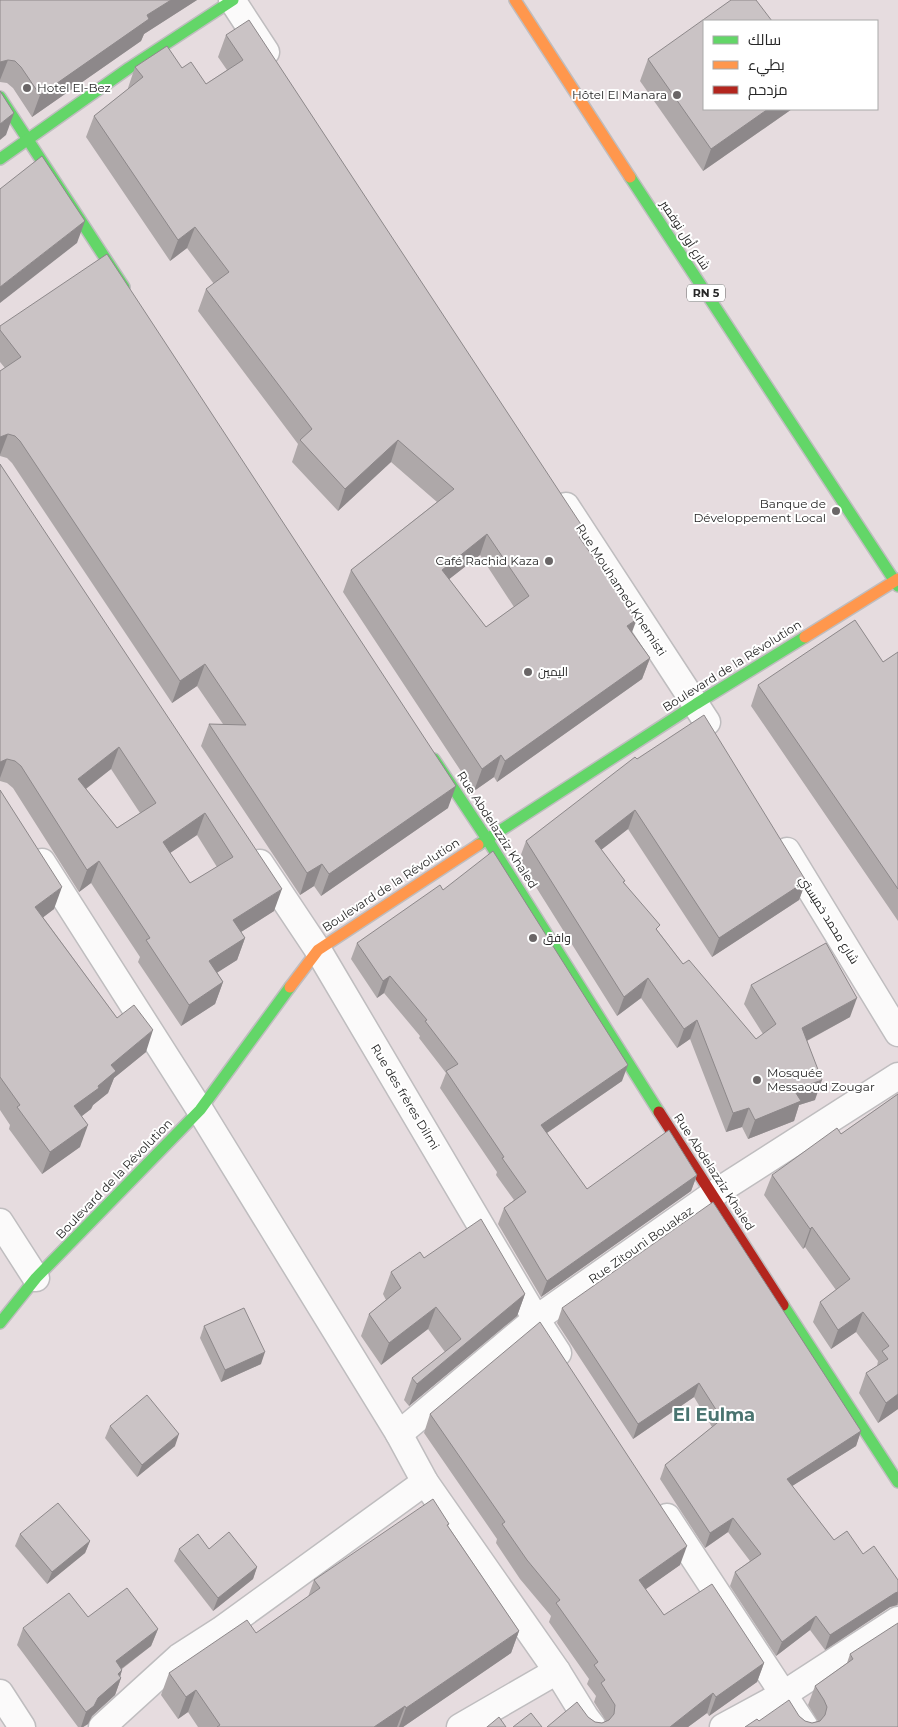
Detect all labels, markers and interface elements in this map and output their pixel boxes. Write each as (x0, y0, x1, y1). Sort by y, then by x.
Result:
legend (703, 20, 878, 110)
text: سالك (748, 30, 781, 49)
text: بطيء (748, 55, 785, 77)
place label: Hotel El-Bez (37, 80, 111, 95)
text: مزدحم (748, 80, 788, 100)
marker: Hotel El-Bez (21, 82, 33, 94)
place label: Hôtel El Manara (572, 87, 667, 102)
marker: Hôtel El Manara (671, 89, 683, 101)
street label: شارع أول نوفمبر (656, 196, 714, 273)
road number: RN 5 (687, 284, 725, 302)
place label: Banque de Développement Local (693, 496, 826, 525)
marker: Banque de Développement Local (830, 505, 842, 517)
street label: Rue Mouhamed Khemisti (573, 521, 670, 659)
place label: Café Rachid Kaza (436, 553, 539, 568)
marker: Café Rachid Kaza (543, 555, 555, 567)
street label: Boulevard de la Révolution (660, 617, 804, 715)
place label: اليمين (538, 664, 568, 679)
marker: اليمين (522, 666, 534, 678)
street label: Rue Abdelazziz Khaled (454, 768, 541, 891)
street label: Boulevard de la Révolution (319, 834, 462, 935)
street label: شارع محمد خميستي (794, 873, 863, 968)
place label: وافق (543, 930, 571, 945)
marker: وافق (527, 932, 539, 944)
street label: Rue des frères Dilmi (368, 1041, 443, 1152)
place label: Mosquée Messaoud Zougar (767, 1065, 875, 1094)
marker: Mosquée Messaoud Zougar (751, 1074, 763, 1086)
street label: Rue Abdelazziz Khaled (671, 1110, 758, 1233)
street label: Boulevard de la Révolution (52, 1116, 175, 1242)
street label: Rue Zitouni Bouakaz (585, 1203, 696, 1287)
district label: El Eulma (673, 1404, 755, 1426)

